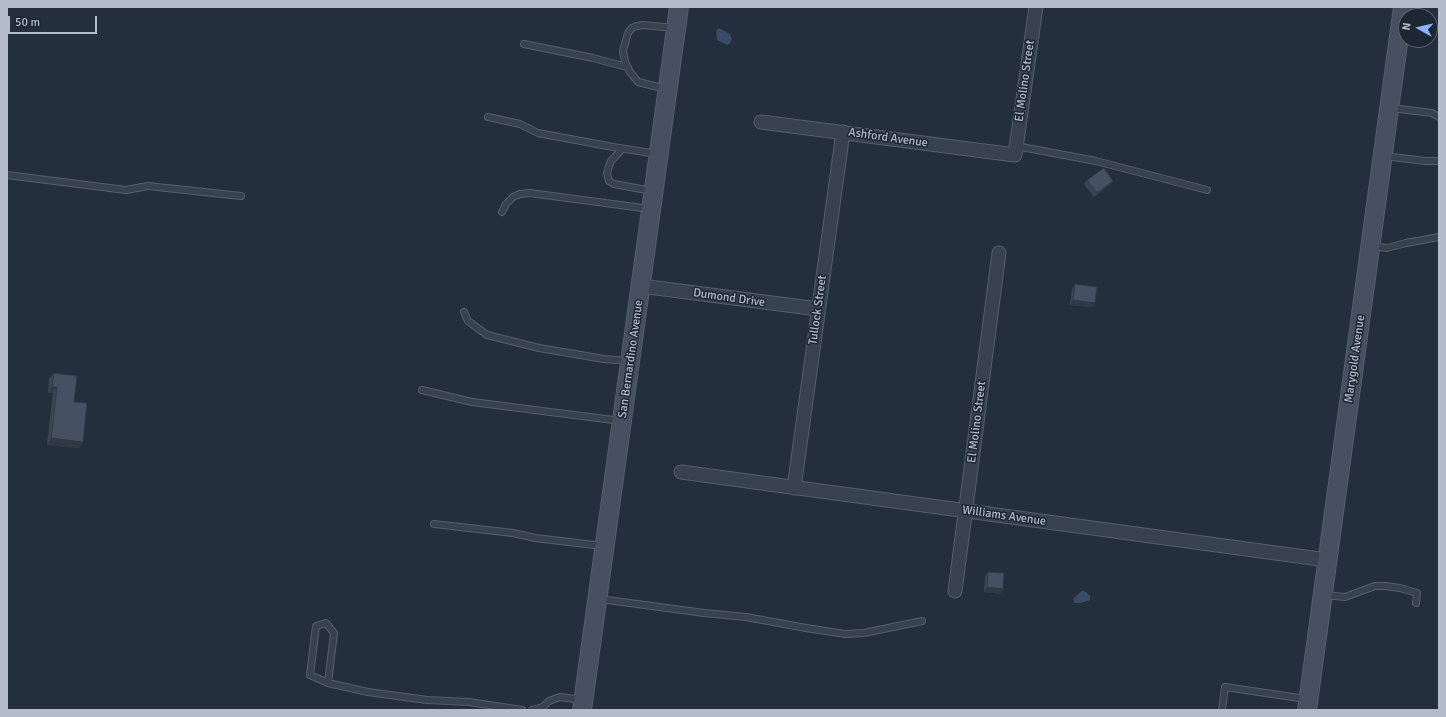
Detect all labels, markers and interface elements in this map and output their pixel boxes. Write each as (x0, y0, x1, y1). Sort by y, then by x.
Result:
scale bar (10, 8, 99, 34)
north arrow (1398, 8, 1438, 48)
text: 50 m (15, 15, 40, 30)
text: N (1400, 22, 1414, 31)
street label: El Molino Street (1012, 39, 1038, 123)
street label: Ashford Avenue (847, 125, 929, 151)
street label: Tullock Street (806, 274, 830, 346)
street label: Dumond Drive (692, 286, 766, 310)
street label: San Bernardino Avenue (616, 299, 646, 419)
street label: Marygold Avenue (1342, 314, 1368, 404)
street label: El Molino Street (965, 380, 989, 464)
street label: Williams Avenue (961, 503, 1047, 529)

